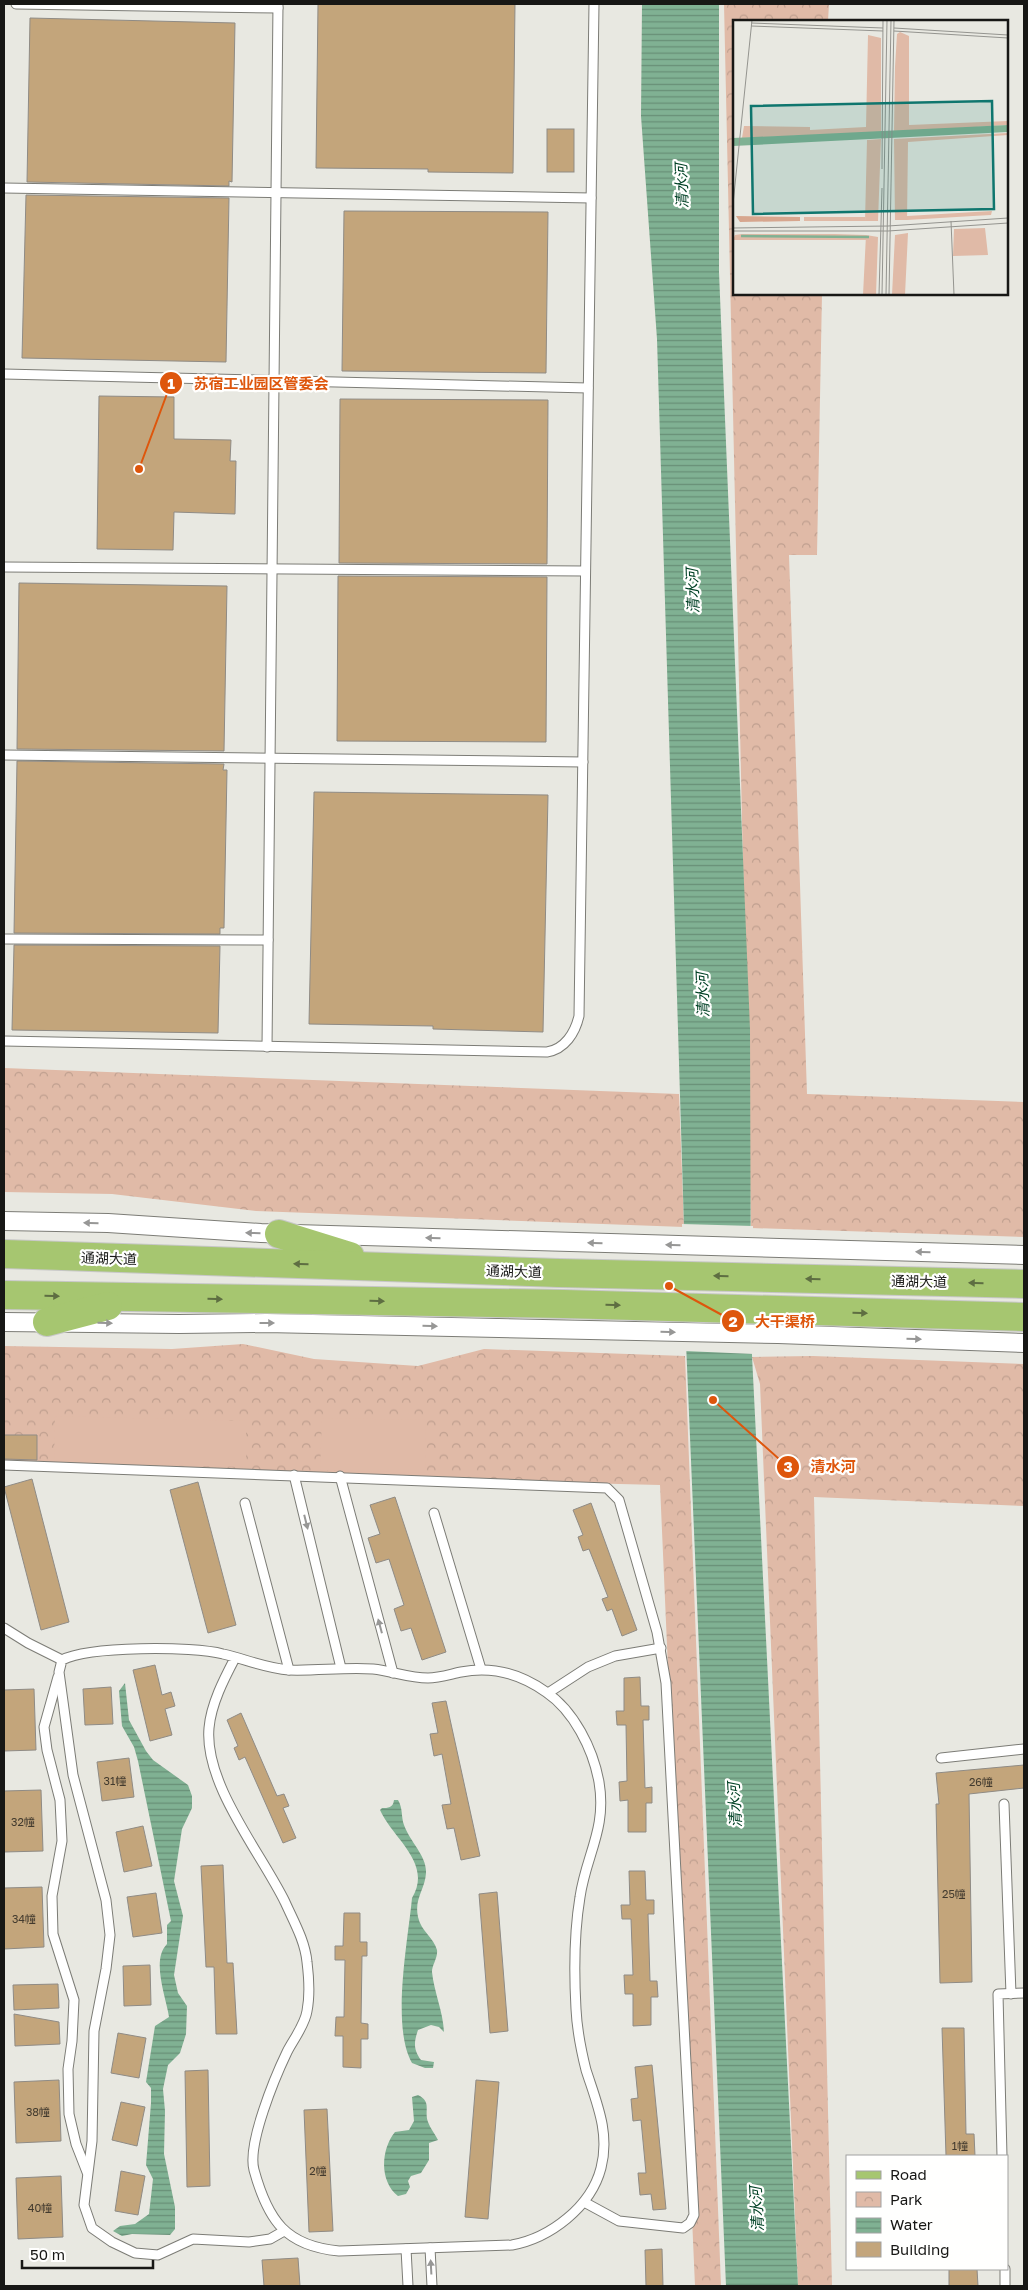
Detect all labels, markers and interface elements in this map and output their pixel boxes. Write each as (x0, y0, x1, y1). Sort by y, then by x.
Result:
inset map (733, 20, 1008, 295)
water label: 清水河 (671, 160, 691, 209)
callout: 苏宿工业园区管委会 (159, 368, 339, 398)
text: 1 (167, 374, 175, 392)
text: 苏宿工业园区管委会 (193, 374, 329, 392)
water label: 清水河 (682, 565, 702, 614)
water label: 清水河 (692, 969, 712, 1018)
one-way arrow (83, 1218, 99, 1226)
one-way arrow (245, 1228, 261, 1236)
one-way arrow (425, 1234, 441, 1242)
one-way arrow (587, 1238, 603, 1246)
one-way arrow (665, 1241, 681, 1249)
one-way arrow (915, 1248, 931, 1256)
street label: 通湖大道 (81, 1249, 137, 1267)
one-way arrow (292, 1260, 308, 1268)
street label: 通湖大道 (486, 1262, 542, 1280)
one-way arrow (713, 1272, 729, 1280)
street label: 通湖大道 (891, 1272, 947, 1290)
one-way arrow (805, 1274, 821, 1282)
one-way arrow (967, 1279, 983, 1287)
one-way arrow (45, 1292, 61, 1300)
one-way arrow (207, 1295, 223, 1303)
one-way arrow (370, 1297, 386, 1305)
one-way arrow (605, 1302, 621, 1310)
callout: 大干渠桥 (720, 1306, 825, 1336)
one-way arrow (853, 1309, 869, 1317)
text: 2 (728, 1312, 738, 1330)
text: 大干渠桥 (755, 1312, 815, 1330)
one-way arrow (97, 1319, 113, 1327)
one-way arrow (260, 1319, 276, 1327)
one-way arrow (422, 1323, 438, 1331)
one-way arrow (660, 1328, 676, 1336)
one-way arrow (906, 1335, 922, 1343)
callout: 清水河 (775, 1452, 865, 1482)
text: 3 (783, 1457, 793, 1475)
text: 清水河 (810, 1457, 856, 1475)
one-way arrow (302, 1514, 310, 1529)
one-way arrow (376, 1618, 384, 1633)
house number: 31幢 (104, 1774, 126, 1787)
house number: 26幢 (969, 1775, 993, 1788)
water label: 清水河 (724, 1779, 744, 1828)
house number: 32幢 (11, 1815, 35, 1828)
house number: 25幢 (942, 1887, 966, 1900)
house number: 34幢 (12, 1912, 36, 1925)
house number: 38幢 (26, 2105, 50, 2118)
house number: 1幢 (952, 2139, 968, 2152)
legend (846, 2155, 1008, 2270)
house number: 2幢 (309, 2164, 327, 2177)
text: Road (890, 2165, 927, 2183)
water label: 清水河 (746, 2183, 766, 2232)
text: Park (890, 2190, 923, 2208)
house number: 40幢 (28, 2201, 52, 2214)
text: Water (890, 2215, 933, 2233)
scale bar (22, 2238, 154, 2270)
text: Building (890, 2240, 950, 2258)
text: 50 m (30, 2245, 65, 2263)
one-way arrow (427, 2259, 435, 2275)

